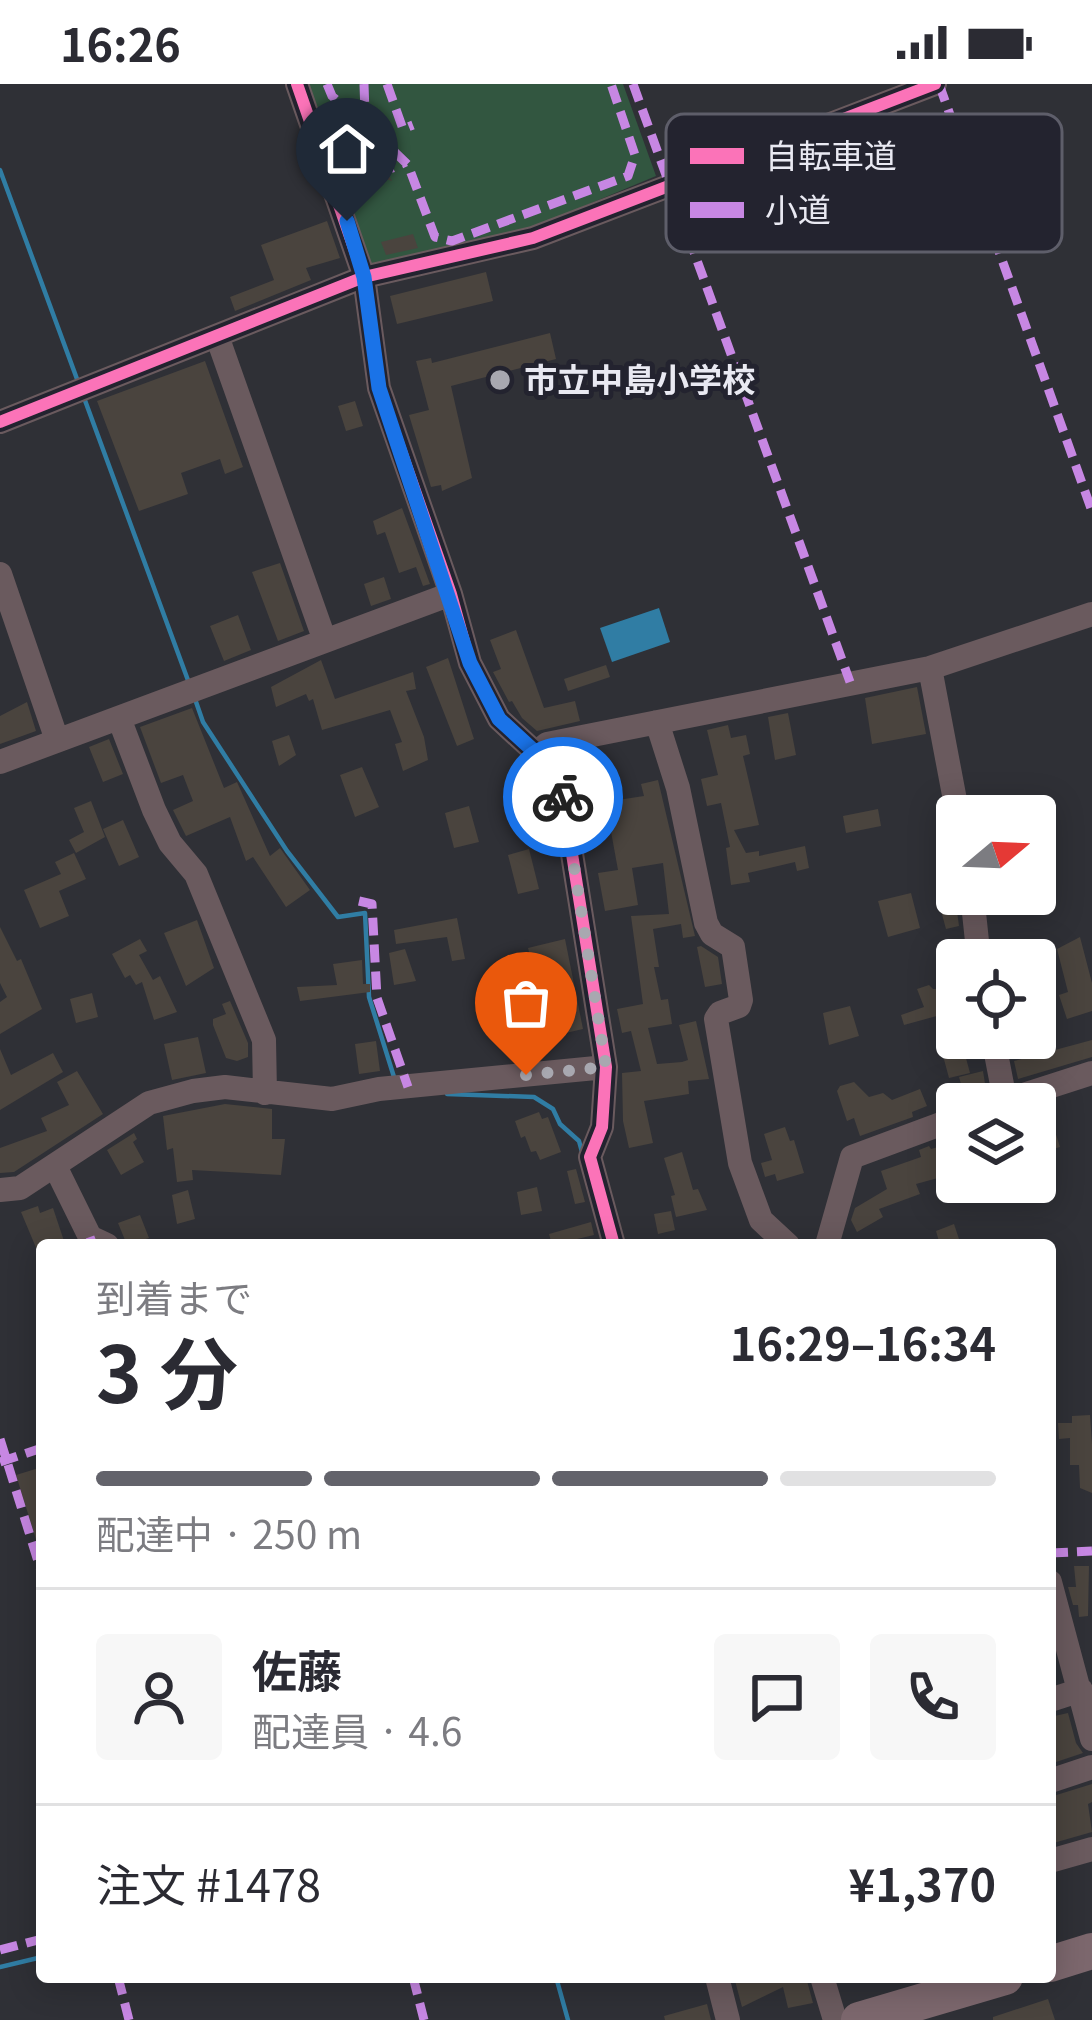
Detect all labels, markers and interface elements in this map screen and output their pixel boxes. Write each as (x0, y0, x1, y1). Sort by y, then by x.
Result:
text: 16:26 (60, 10, 181, 75)
pin (296, 98, 398, 221)
legend (666, 114, 1062, 252)
icon: home (314, 116, 380, 182)
text: 自転車道 (765, 130, 897, 178)
text: 小道 (765, 184, 831, 232)
place label: 市立中島小学校 (524, 354, 755, 402)
marker: 市立中島小学校 (487, 367, 513, 393)
courier (503, 737, 623, 857)
icon: bike (530, 764, 596, 830)
north arrow (936, 795, 1056, 915)
map controls (936, 795, 1056, 1203)
button: locate (936, 939, 1056, 1059)
pin (475, 952, 577, 1075)
icon: bag (493, 970, 559, 1036)
button: layers (936, 1083, 1056, 1203)
text: 到着まで (96, 1268, 252, 1324)
text: 16:29–16:34 (730, 1309, 996, 1374)
text: 3 分 (96, 1313, 238, 1425)
text: 配達中 · 250 m (96, 1504, 362, 1560)
button: person (96, 1634, 222, 1760)
button: chat (714, 1634, 840, 1760)
button: phone (870, 1634, 996, 1760)
text: 佐藤 (252, 1636, 342, 1701)
text: 配達員 · 4.6 (252, 1701, 462, 1757)
text: 注文 #1478 (96, 1850, 321, 1915)
text: ¥1,370 (849, 1850, 996, 1915)

